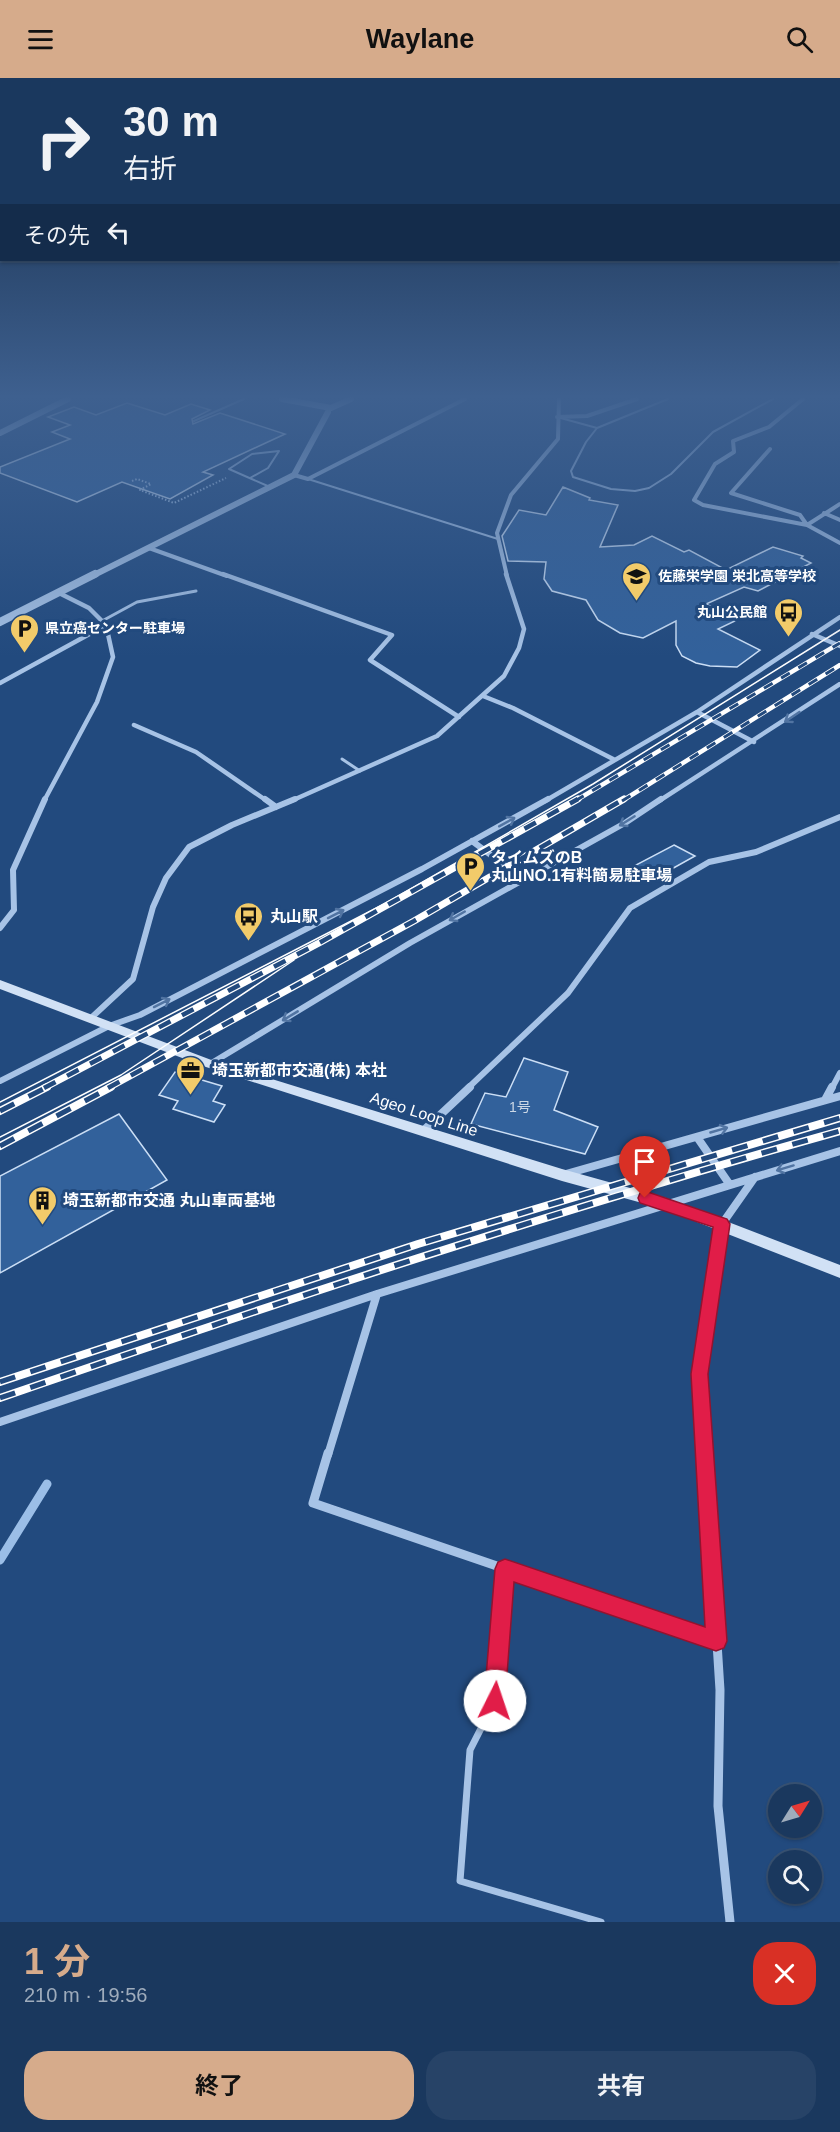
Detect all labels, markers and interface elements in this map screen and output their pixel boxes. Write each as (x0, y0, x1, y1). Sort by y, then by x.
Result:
icon: menu (24, 23, 57, 56)
icon: search (783, 23, 816, 56)
text: Waylane (366, 24, 474, 54)
text: 30 m (123, 98, 219, 145)
icon: right (24, 102, 102, 180)
text: 右折 (123, 154, 177, 184)
icon: left (102, 216, 135, 249)
text: その先 (24, 223, 90, 248)
school or university icon: 佐藤栄学園 栄北高等学校 (621, 560, 653, 602)
place label: 佐藤栄学園 栄北高等学校 (658, 568, 816, 584)
bus stop icon: 丸山公民館 (772, 596, 804, 638)
place label: 丸山公民館 (697, 604, 767, 620)
parking icon: 県立癌センター駐車場 (8, 612, 40, 654)
place label: 県立癌センター駐車場 (45, 620, 185, 636)
one-way arrow (784, 711, 801, 723)
one-way arrow (498, 816, 516, 827)
one-way arrow (619, 816, 636, 828)
place label: タイムズのB 丸山NO.1有料簡易駐車場 (491, 849, 672, 884)
parking icon: タイムズのB 丸山NO.1有料簡易駐車場 (454, 850, 486, 892)
bus stop icon: 丸山駅 (233, 900, 265, 942)
place label: 丸山駅 (270, 908, 318, 925)
one-way arrow (326, 908, 344, 919)
one-way arrow (449, 910, 466, 922)
one-way arrow (153, 997, 171, 1008)
one-way arrow (282, 1011, 299, 1023)
office icon: 埼玉新都市交通(株) 本社 (175, 1054, 207, 1096)
place label: 埼玉新都市交通(株) 本社 (212, 1061, 387, 1079)
street label: Ageo Loop Line (368, 1089, 480, 1139)
house number: 1号 (509, 1099, 531, 1115)
one-way arrow (709, 1124, 728, 1135)
pin (619, 1136, 670, 1198)
icon: arrive (628, 1145, 661, 1178)
one-way arrow (776, 1163, 795, 1174)
building icon: 埼玉新都市交通 丸山車両基地 (26, 1184, 58, 1226)
place label: 埼玉新都市交通 丸山車両基地 (63, 1192, 275, 1209)
position arrow (463, 1669, 527, 1733)
north arrow (768, 1784, 822, 1838)
map controls (768, 1784, 822, 1904)
button: search (768, 1850, 822, 1904)
text: 1 分 (24, 1941, 90, 1982)
button: close (753, 1942, 816, 2005)
text: 210 m · 19:56 (24, 1984, 147, 2006)
button: 終了 (24, 2051, 414, 2120)
button: 共有 (426, 2051, 816, 2120)

